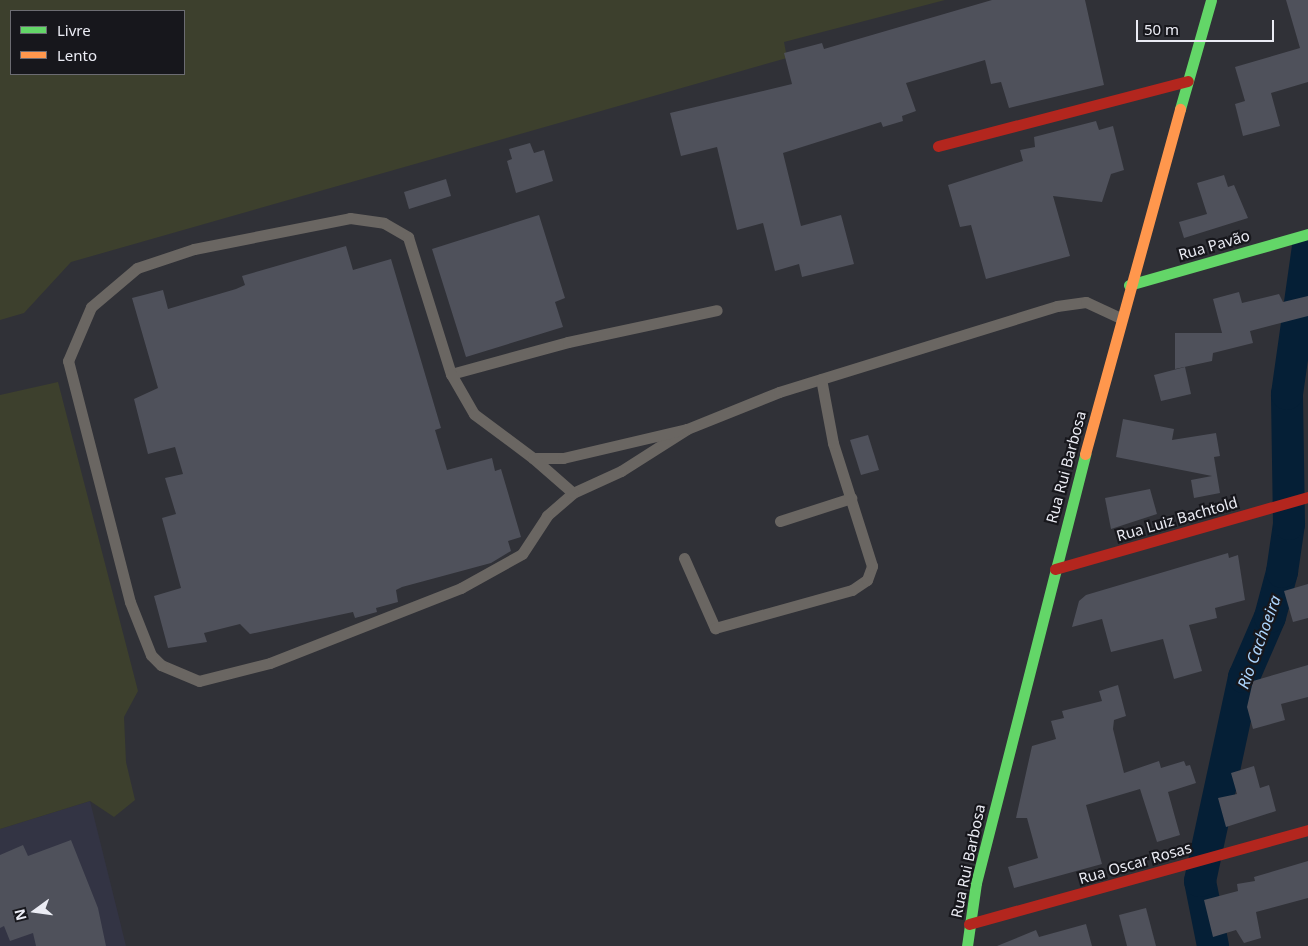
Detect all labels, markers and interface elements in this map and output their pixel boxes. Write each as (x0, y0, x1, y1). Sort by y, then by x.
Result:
legend (10, 10, 185, 75)
scale bar (1138, 10, 1276, 42)
text: 50 m (1144, 19, 1179, 39)
text: Livre (57, 20, 91, 40)
text: Lento (57, 45, 97, 65)
street label: Rua Pavão (1176, 226, 1252, 264)
street label: Rua Rui Barbosa (1042, 409, 1090, 525)
street label: Rua Luiz Bachtold (1114, 493, 1240, 545)
water label: Rio Cachoeira (1233, 593, 1285, 691)
street label: Rua Rui Barbosa (947, 803, 989, 919)
street label: Rua Oscar Rosas (1076, 838, 1194, 888)
north arrow (10, 886, 60, 936)
text: N (9, 907, 31, 923)

